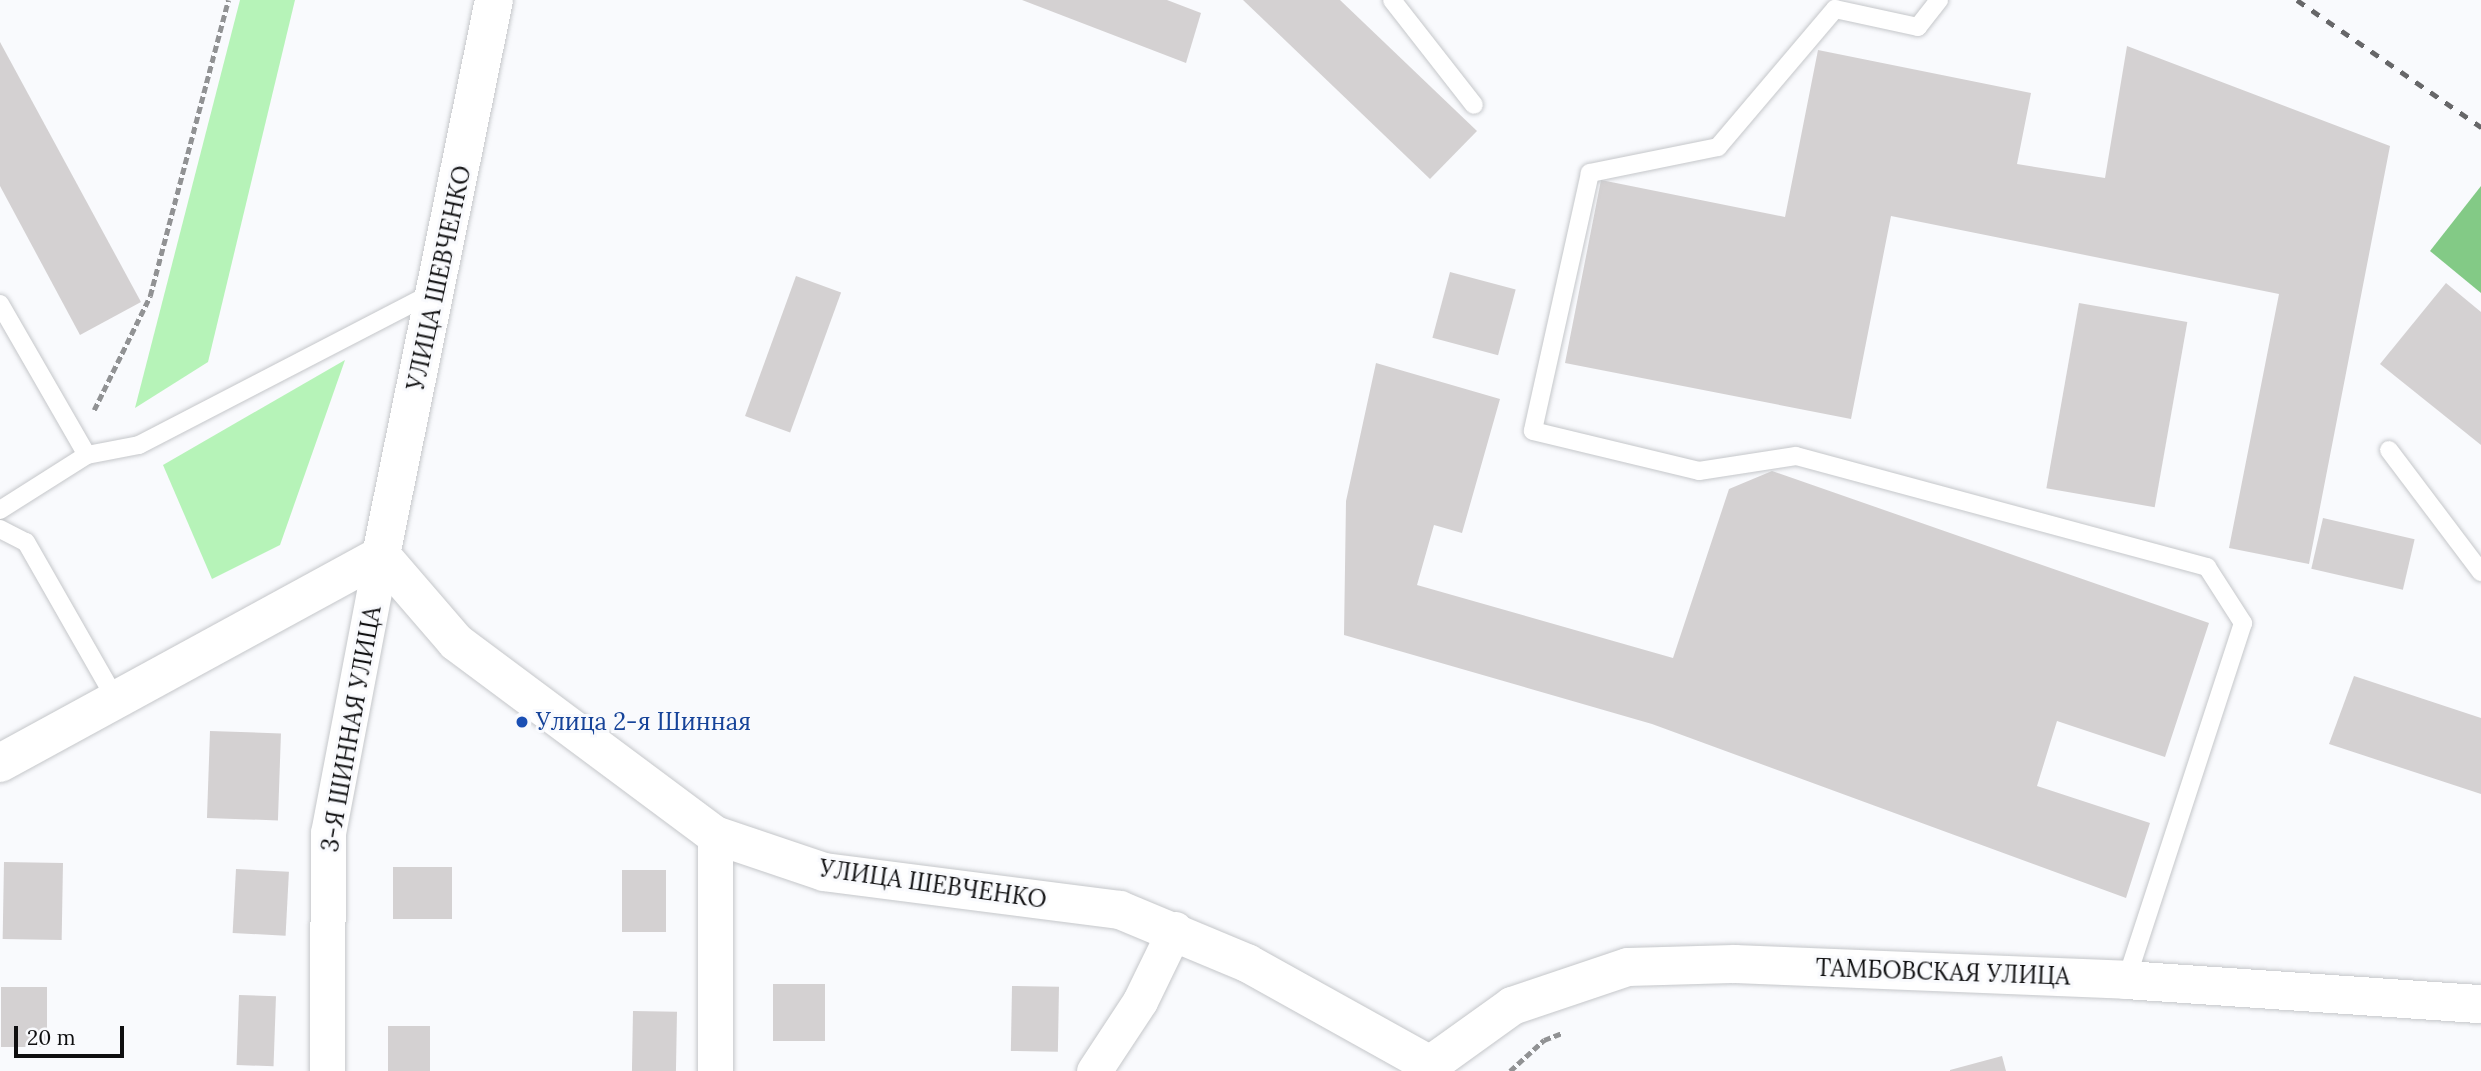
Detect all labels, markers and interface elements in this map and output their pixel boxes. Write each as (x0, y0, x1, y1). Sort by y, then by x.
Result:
street label: УЛИЦА ШЕВЧЕНКО (401, 163, 477, 393)
street label: 3-Я ШИННАЯ УЛИЦА (315, 604, 387, 854)
place label: Улица 2-я Шинная (536, 708, 751, 736)
marker: Улица 2-я Шинная (514, 714, 530, 730)
street label: УЛИЦА ШЕВЧЕНКО (818, 854, 1048, 914)
street label: ТАМБОВСКАЯ УЛИЦА (1815, 953, 2071, 991)
scale bar (18, 1012, 128, 1056)
text: 20 m (27, 1024, 76, 1051)

